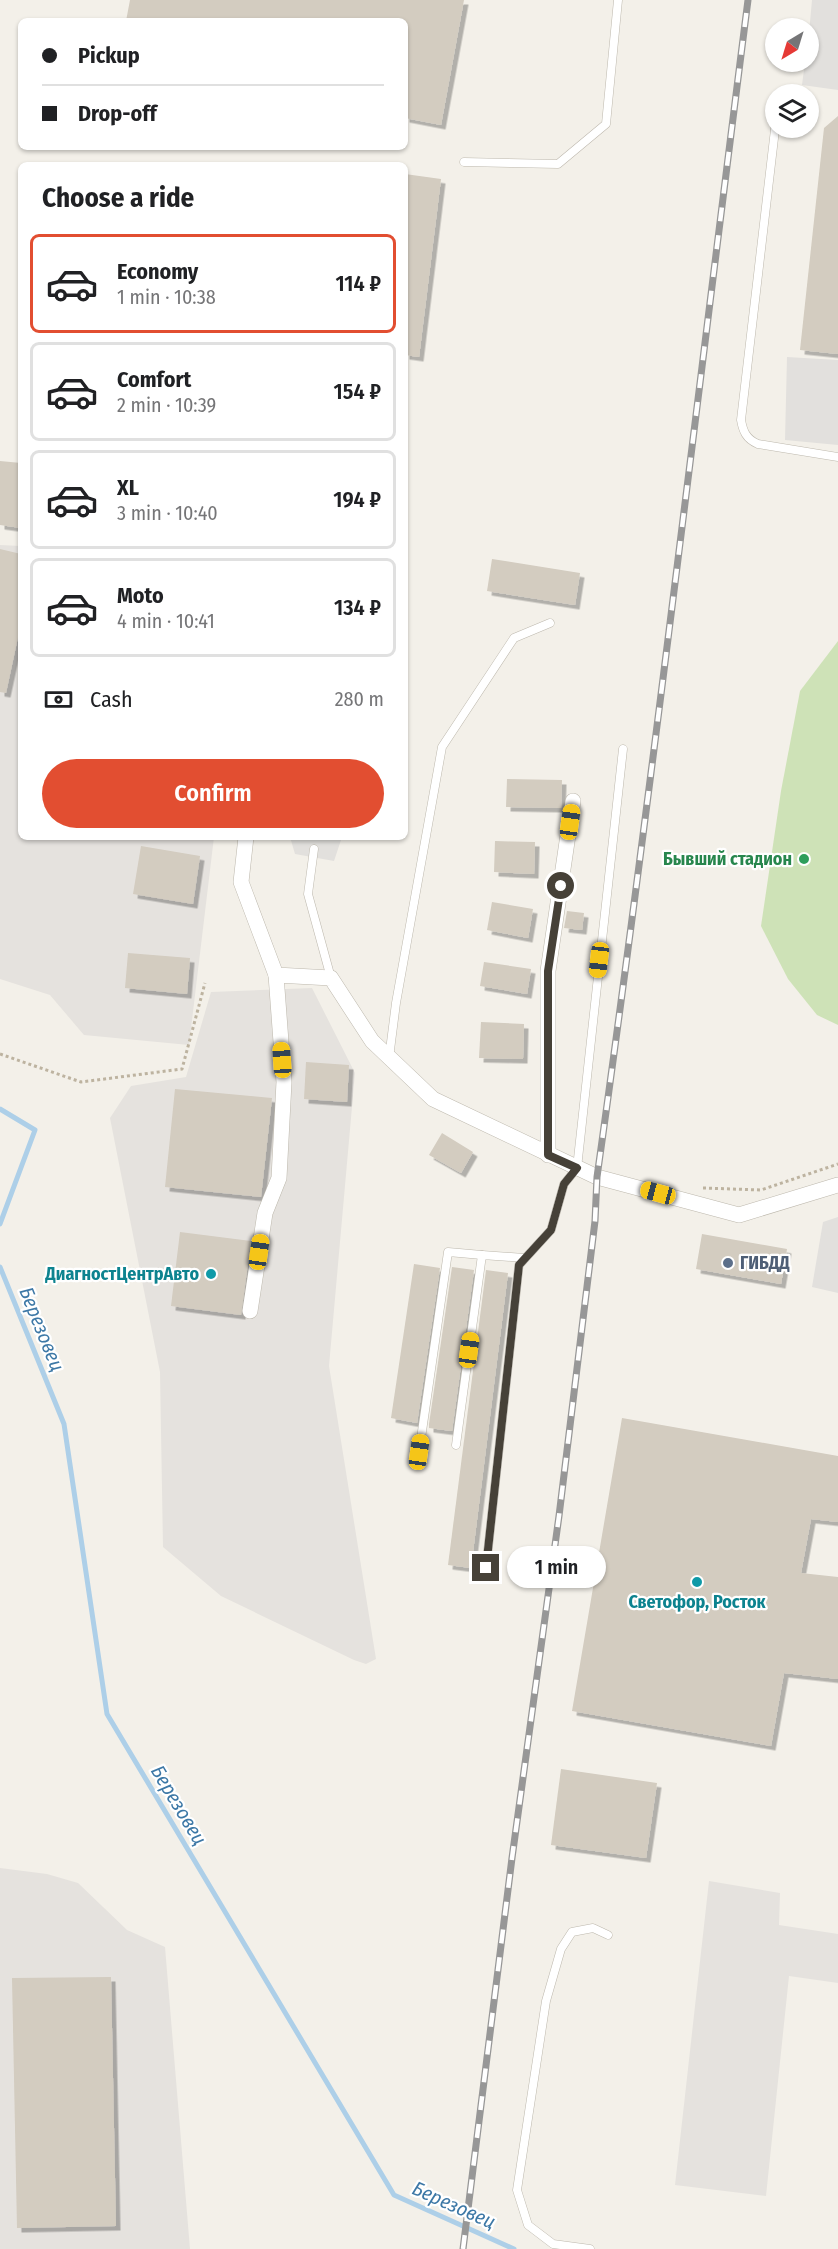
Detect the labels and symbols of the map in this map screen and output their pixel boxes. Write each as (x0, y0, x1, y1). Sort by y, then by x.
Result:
north arrow (765, 18, 819, 72)
car (559, 803, 581, 841)
place label: Бывший стадион (663, 848, 792, 870)
marker: Бывший стадион (797, 852, 811, 866)
route start (547, 872, 574, 899)
car (588, 941, 610, 979)
car (272, 1041, 292, 1079)
car (638, 1180, 678, 1206)
car (248, 1233, 270, 1271)
place label: ГИБДД (740, 1252, 790, 1274)
marker: ГИБДД (721, 1256, 735, 1270)
place label: ДиагностЦентрАвто (44, 1263, 199, 1285)
marker: ДиагностЦентрАвто (204, 1267, 218, 1281)
water label: Березовец (14, 1283, 70, 1375)
car (458, 1331, 480, 1369)
car (408, 1433, 430, 1471)
callout: 1 min (507, 1547, 606, 1589)
route end (472, 1554, 499, 1581)
marker: Светофор, Росток (690, 1575, 704, 1589)
place label: Светофор, Росток (628, 1591, 767, 1613)
water label: Березовец (146, 1761, 212, 1849)
water label: Березовец (409, 2176, 499, 2234)

